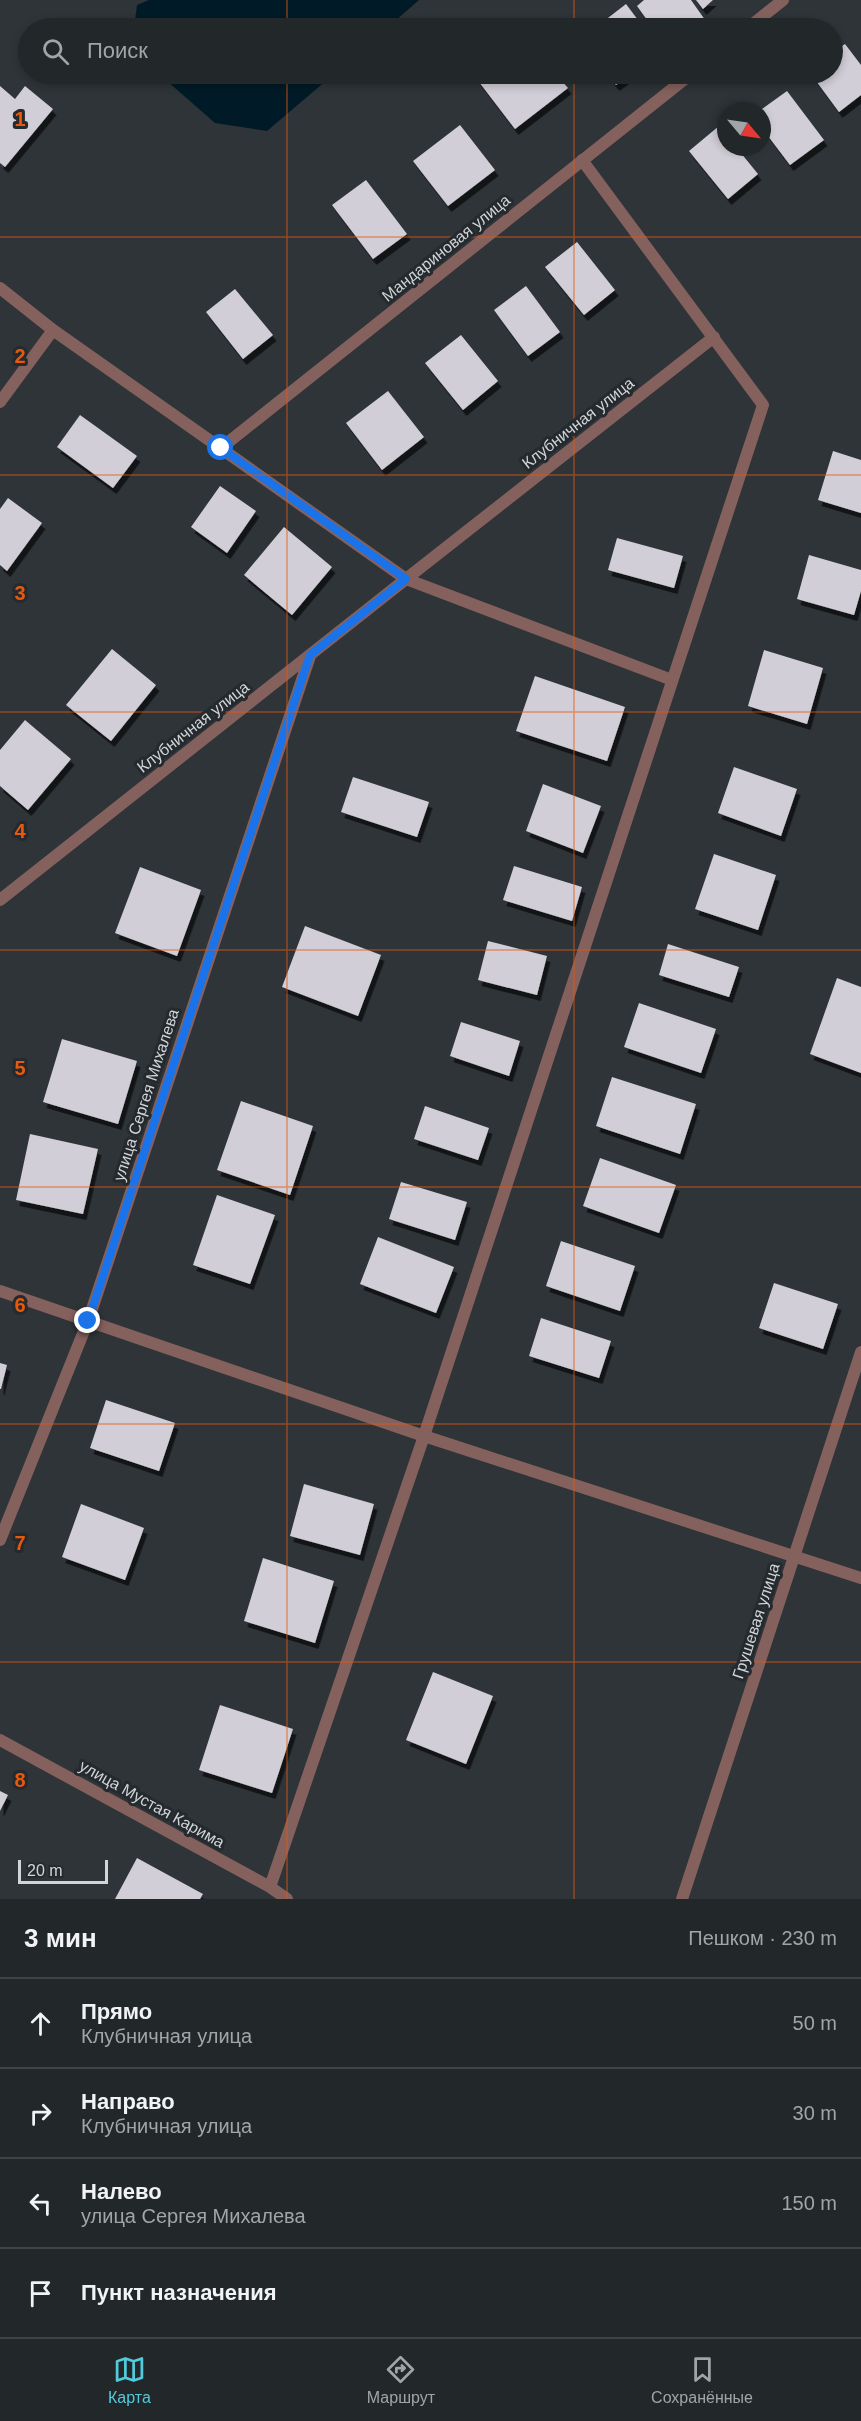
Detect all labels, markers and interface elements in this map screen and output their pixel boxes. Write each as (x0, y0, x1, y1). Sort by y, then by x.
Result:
search box (18, 18, 843, 84)
icon: search (39, 35, 72, 68)
text: Поиск (87, 38, 148, 63)
north arrow (717, 102, 771, 156)
text: 1 (14, 108, 26, 130)
street label: Мандариновая улица (379, 191, 513, 305)
text: 2 (14, 345, 26, 367)
street label: Клубничная улица (519, 374, 637, 472)
route start (207, 434, 233, 460)
text: 3 (14, 582, 26, 604)
street label: Клубничная улица (134, 678, 252, 776)
text: 4 (14, 820, 26, 842)
street label: улица Сергея Михалева (110, 1007, 182, 1183)
text: 5 (14, 1057, 26, 1079)
text: 6 (14, 1294, 26, 1316)
route end (74, 1307, 100, 1333)
text: 7 (14, 1532, 26, 1554)
street label: Грушевая улица (729, 1561, 783, 1681)
street label: улица Мустая Карима (77, 1757, 227, 1851)
text: 8 (14, 1769, 26, 1791)
scale bar (18, 1857, 108, 1884)
text: 20 m (27, 1862, 63, 1879)
text: 3 мин (24, 1923, 97, 1953)
text: Пешком · 230 m (688, 1927, 837, 1949)
text: Прямо (81, 1999, 152, 2024)
icon: ahead (24, 2007, 57, 2040)
text: 50 m (793, 2012, 837, 2034)
text: Клубничная улица (81, 2025, 252, 2047)
text: Направо (81, 2089, 175, 2114)
icon: right (24, 2097, 57, 2130)
text: 30 m (793, 2102, 837, 2124)
text: Клубничная улица (81, 2115, 252, 2137)
text: Налево (81, 2179, 162, 2204)
icon: left (24, 2187, 57, 2220)
text: 150 m (781, 2192, 837, 2214)
text: улица Сергея Михалева (81, 2205, 306, 2227)
icon: arrive (24, 2277, 57, 2310)
text: Пункт назначения (81, 2280, 277, 2305)
tab: Карта (108, 2353, 151, 2407)
tab: Маршрут (367, 2353, 435, 2407)
tab: Сохранённые (651, 2353, 753, 2407)

